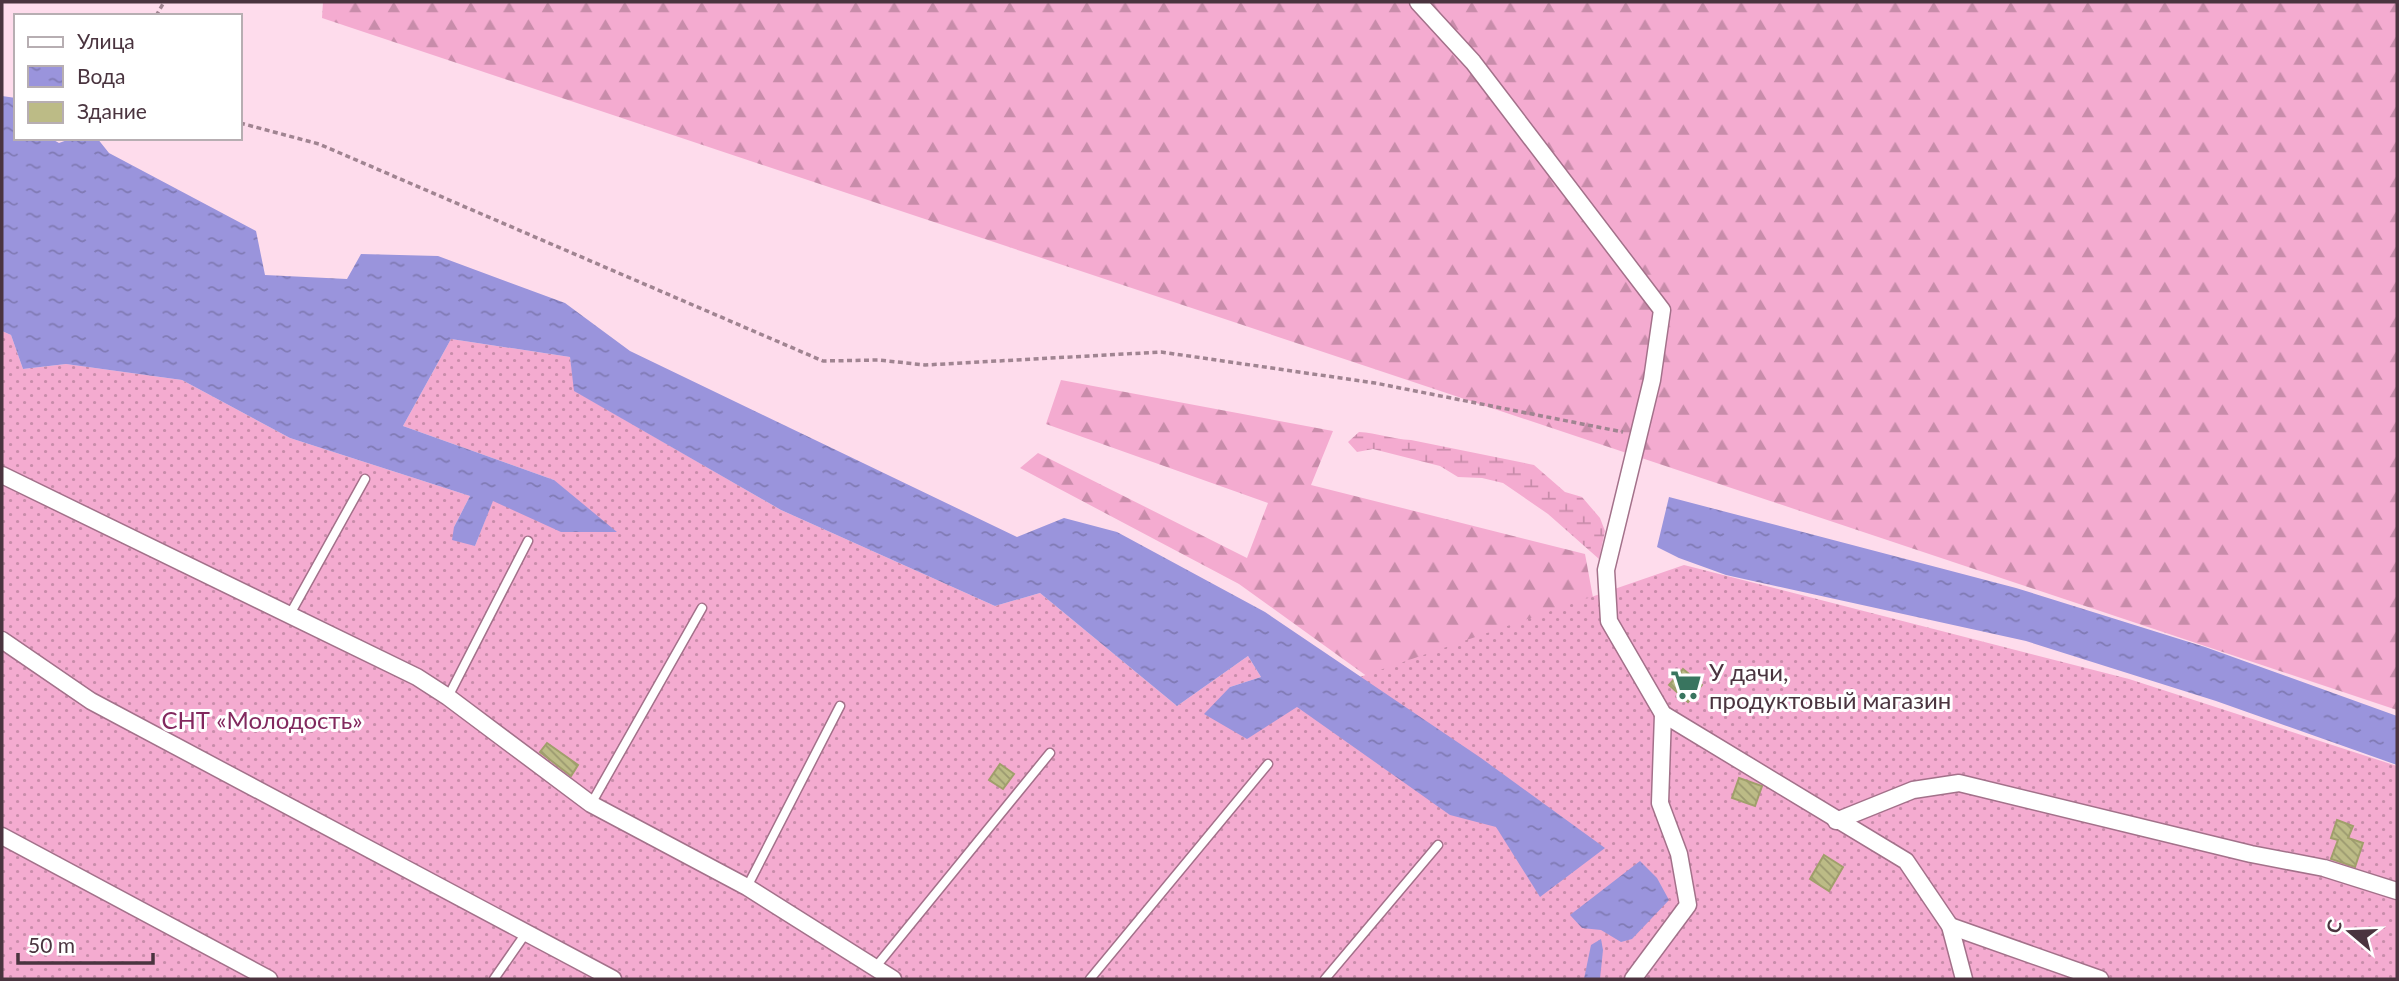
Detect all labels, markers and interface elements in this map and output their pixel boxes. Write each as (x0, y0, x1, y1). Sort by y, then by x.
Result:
legend (14, 14, 242, 140)
text: Улица (77, 28, 135, 53)
text: Вода (77, 63, 125, 88)
text: Здание (77, 98, 147, 123)
place label: У дачи, продуктовый магазин (1709, 657, 1951, 714)
supermarket icon: У дачи, продуктовый магазин (1669, 668, 1703, 702)
park label: СНТ «Молодость» (162, 705, 362, 734)
north arrow (2315, 897, 2385, 967)
text: С (2321, 916, 2347, 936)
scale bar (18, 922, 152, 966)
text: 50 m (28, 932, 75, 957)

